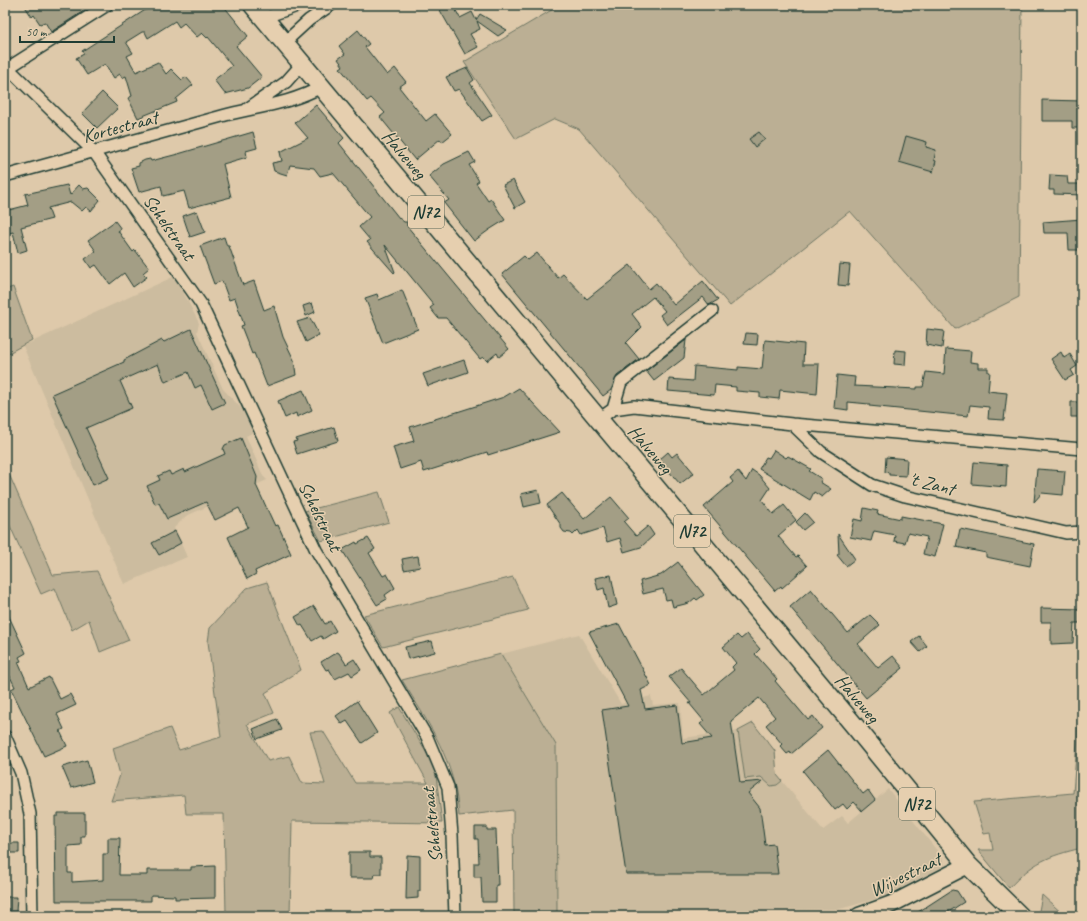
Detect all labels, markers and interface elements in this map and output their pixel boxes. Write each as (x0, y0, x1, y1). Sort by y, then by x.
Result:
scale bar (20, 18, 114, 44)
text: 50 m (26, 24, 48, 40)
street label: Kortestraat (80, 105, 163, 148)
street label: Halveweg (377, 125, 433, 185)
street label: Schelstraat (138, 190, 201, 267)
road number: N72 (408, 196, 444, 228)
street label: Halveweg (623, 420, 679, 480)
street label: 't Zant (907, 467, 960, 502)
street label: Schelstraat (293, 478, 348, 557)
road number: N72 (674, 515, 710, 547)
street label: Halveweg (830, 669, 886, 729)
street label: Schelstraat (416, 785, 448, 863)
road number: N72 (899, 788, 935, 820)
street label: Wijvestraat (866, 846, 947, 902)

